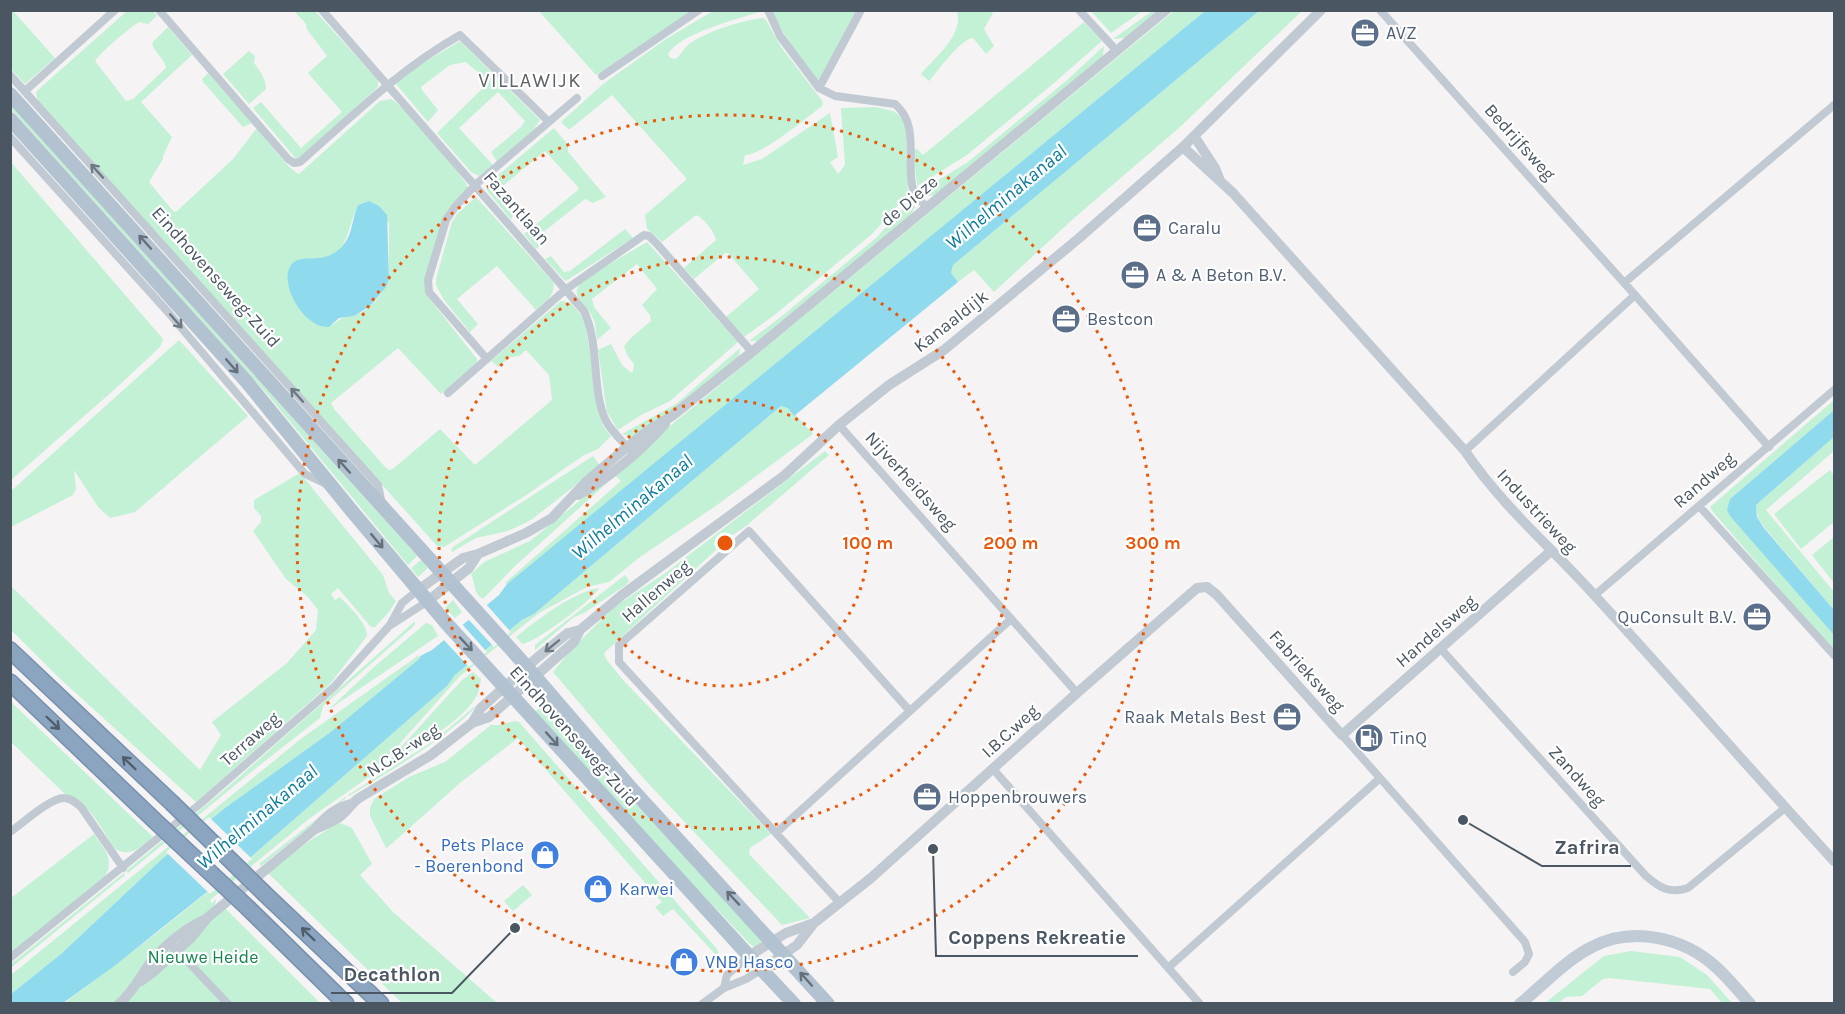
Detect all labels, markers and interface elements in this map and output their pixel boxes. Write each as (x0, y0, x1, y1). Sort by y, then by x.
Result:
office icon: AVZ (1349, 17, 1381, 49)
place label: AVZ (1386, 22, 1417, 44)
district label: VILLAWIJK (478, 69, 582, 92)
street label: Bedrijfsweg (1480, 99, 1560, 185)
water label: Wilhelminakanaal (941, 140, 1071, 254)
one-way arrow (90, 164, 104, 179)
street label: Fazantlaan (479, 167, 555, 249)
street label: de Dieze (876, 171, 942, 231)
street label: Eindhovenseweg-Zuid (147, 202, 285, 352)
office icon: Caralu (1131, 212, 1163, 244)
place label: Caralu (1168, 217, 1221, 239)
one-way arrow (138, 235, 152, 250)
office icon: A & A Beton B.V. (1119, 259, 1151, 291)
place label: A & A Beton B.V. (1156, 264, 1286, 286)
street label: Kanaaldijk (909, 285, 993, 357)
office icon: Bestcon (1050, 303, 1082, 335)
place label: Bestcon (1087, 308, 1154, 330)
one-way arrow (169, 313, 183, 328)
one-way arrow (225, 358, 239, 373)
one-way arrow (290, 388, 304, 403)
street label: Nijverheidsweg (861, 427, 961, 535)
street label: Randweg (1669, 447, 1739, 513)
water label: Wilhelminakanaal (567, 450, 697, 564)
one-way arrow (337, 459, 351, 474)
street label: Industrieweg (1492, 464, 1582, 558)
text: 100 m (843, 532, 893, 554)
text: 200 m (983, 532, 1039, 554)
text: 300 m (1125, 532, 1181, 554)
one-way arrow (370, 533, 383, 549)
centre of rings (715, 533, 735, 553)
street label: Hallenweg (617, 555, 695, 627)
street label: Handelsweg (1391, 590, 1481, 672)
office icon: QuConsult B.V. (1741, 601, 1773, 633)
place label: QuConsult B.V. (1617, 606, 1736, 628)
street label: Fabrieksweg (1264, 625, 1350, 717)
one-way arrow (459, 637, 473, 652)
one-way arrow (544, 639, 560, 652)
street label: Eindhovenseweg-Zuid (505, 661, 643, 811)
street label: I.B.C.weg (977, 700, 1043, 762)
office icon: Raak Metals Best (1271, 701, 1303, 733)
place label: Raak Metals Best (1124, 706, 1266, 728)
street label: Terraweg (216, 707, 284, 771)
one-way arrow (45, 715, 60, 730)
street label: N.C.B.-weg (362, 718, 444, 782)
fuel station icon: TinQ (1353, 722, 1385, 754)
place label: TinQ (1390, 727, 1427, 749)
one-way arrow (545, 731, 559, 746)
street label: Zandweg (1544, 741, 1610, 811)
one-way arrow (122, 756, 137, 770)
water label: Wilhelminakanaal (192, 760, 322, 874)
office icon: Hoppenbrouwers (911, 781, 943, 813)
place label: Hoppenbrouwers (948, 786, 1087, 808)
callout: Zafrira (1542, 828, 1631, 866)
place label: Pets Place - Boerenbond (415, 834, 524, 877)
text: Zafrira (1554, 836, 1620, 859)
shop icon: Pets Place - Boerenbond (529, 839, 561, 871)
shop icon: Karwei (582, 873, 614, 905)
place label: Karwei (619, 878, 674, 900)
one-way arrow (726, 891, 740, 906)
callout: Coppens Rekreatie (936, 918, 1138, 956)
text: Coppens Rekreatie (948, 926, 1126, 949)
one-way arrow (300, 927, 315, 942)
park label: Nieuwe Heide (148, 946, 258, 968)
shop icon: VNB Hasco (668, 946, 700, 978)
place label: VNB Hasco (705, 951, 793, 973)
callout: Decathlon (331, 955, 452, 993)
text: Decathlon (344, 963, 440, 986)
one-way arrow (799, 972, 813, 987)

